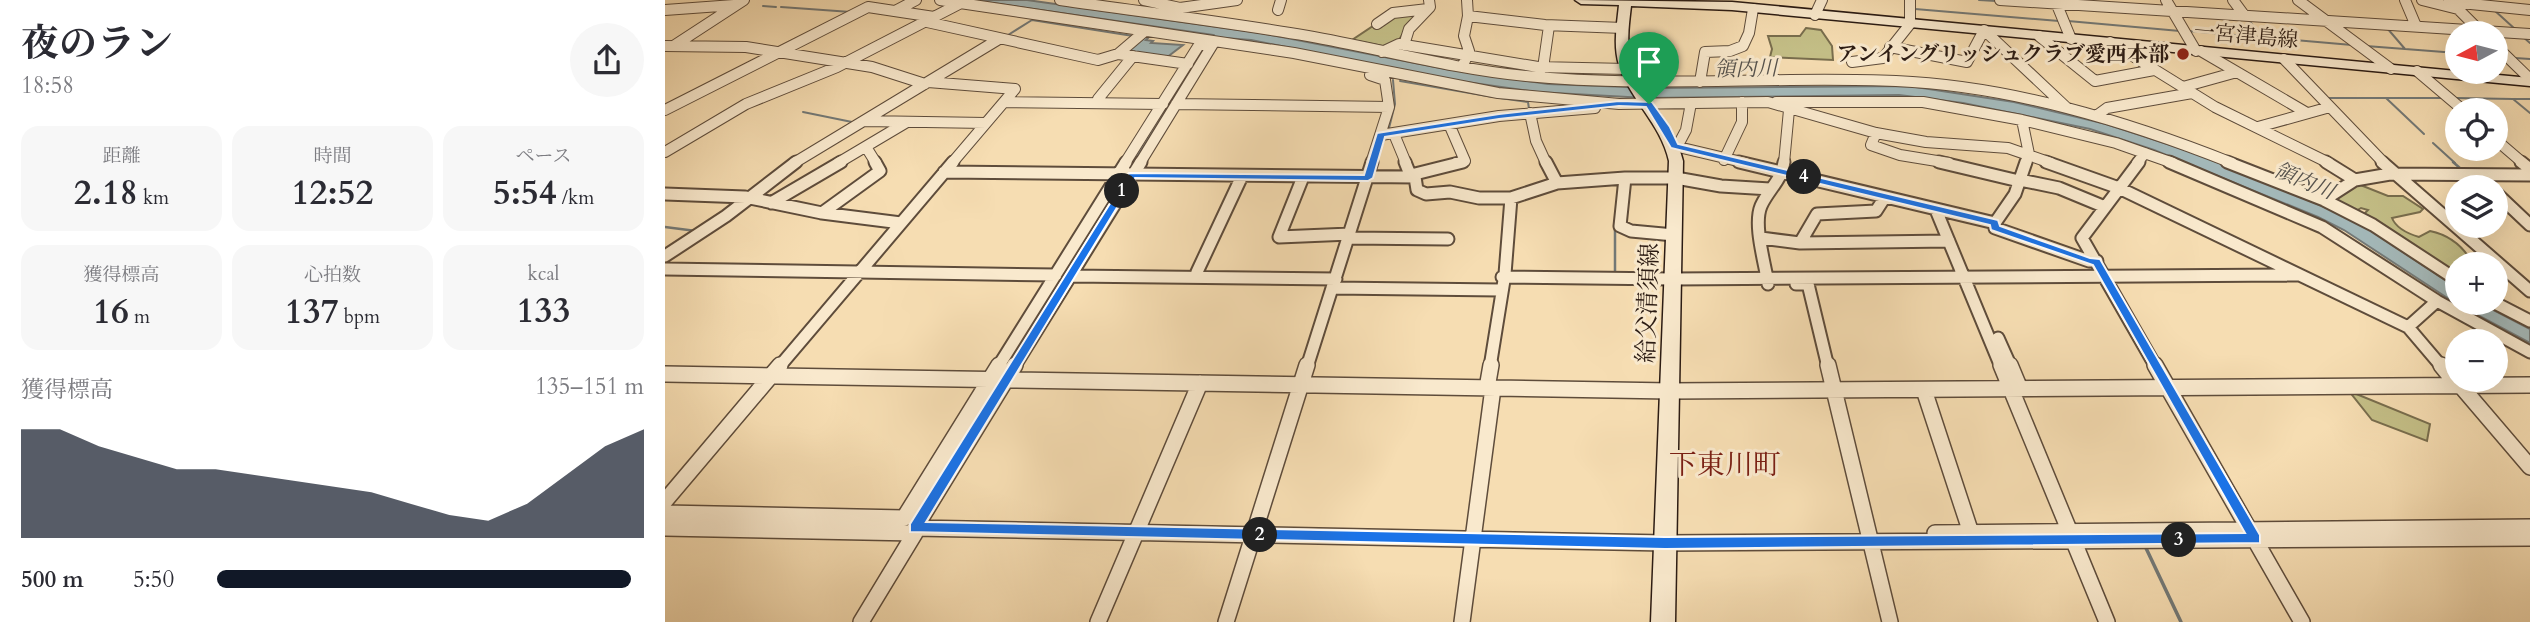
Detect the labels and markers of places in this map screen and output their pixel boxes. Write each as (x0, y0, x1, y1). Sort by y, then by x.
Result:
pin (1619, 32, 1679, 104)
place label: アンイングリッシュクラブ愛西本部 (1837, 40, 2169, 69)
marker: アンイングリッシュクラブ愛西本部 (2175, 46, 2191, 62)
pin: 4 (1787, 160, 1821, 194)
pin: 1 (1105, 174, 1140, 208)
pin: 2 (1243, 518, 1277, 552)
pin: 3 (2161, 522, 2197, 558)

